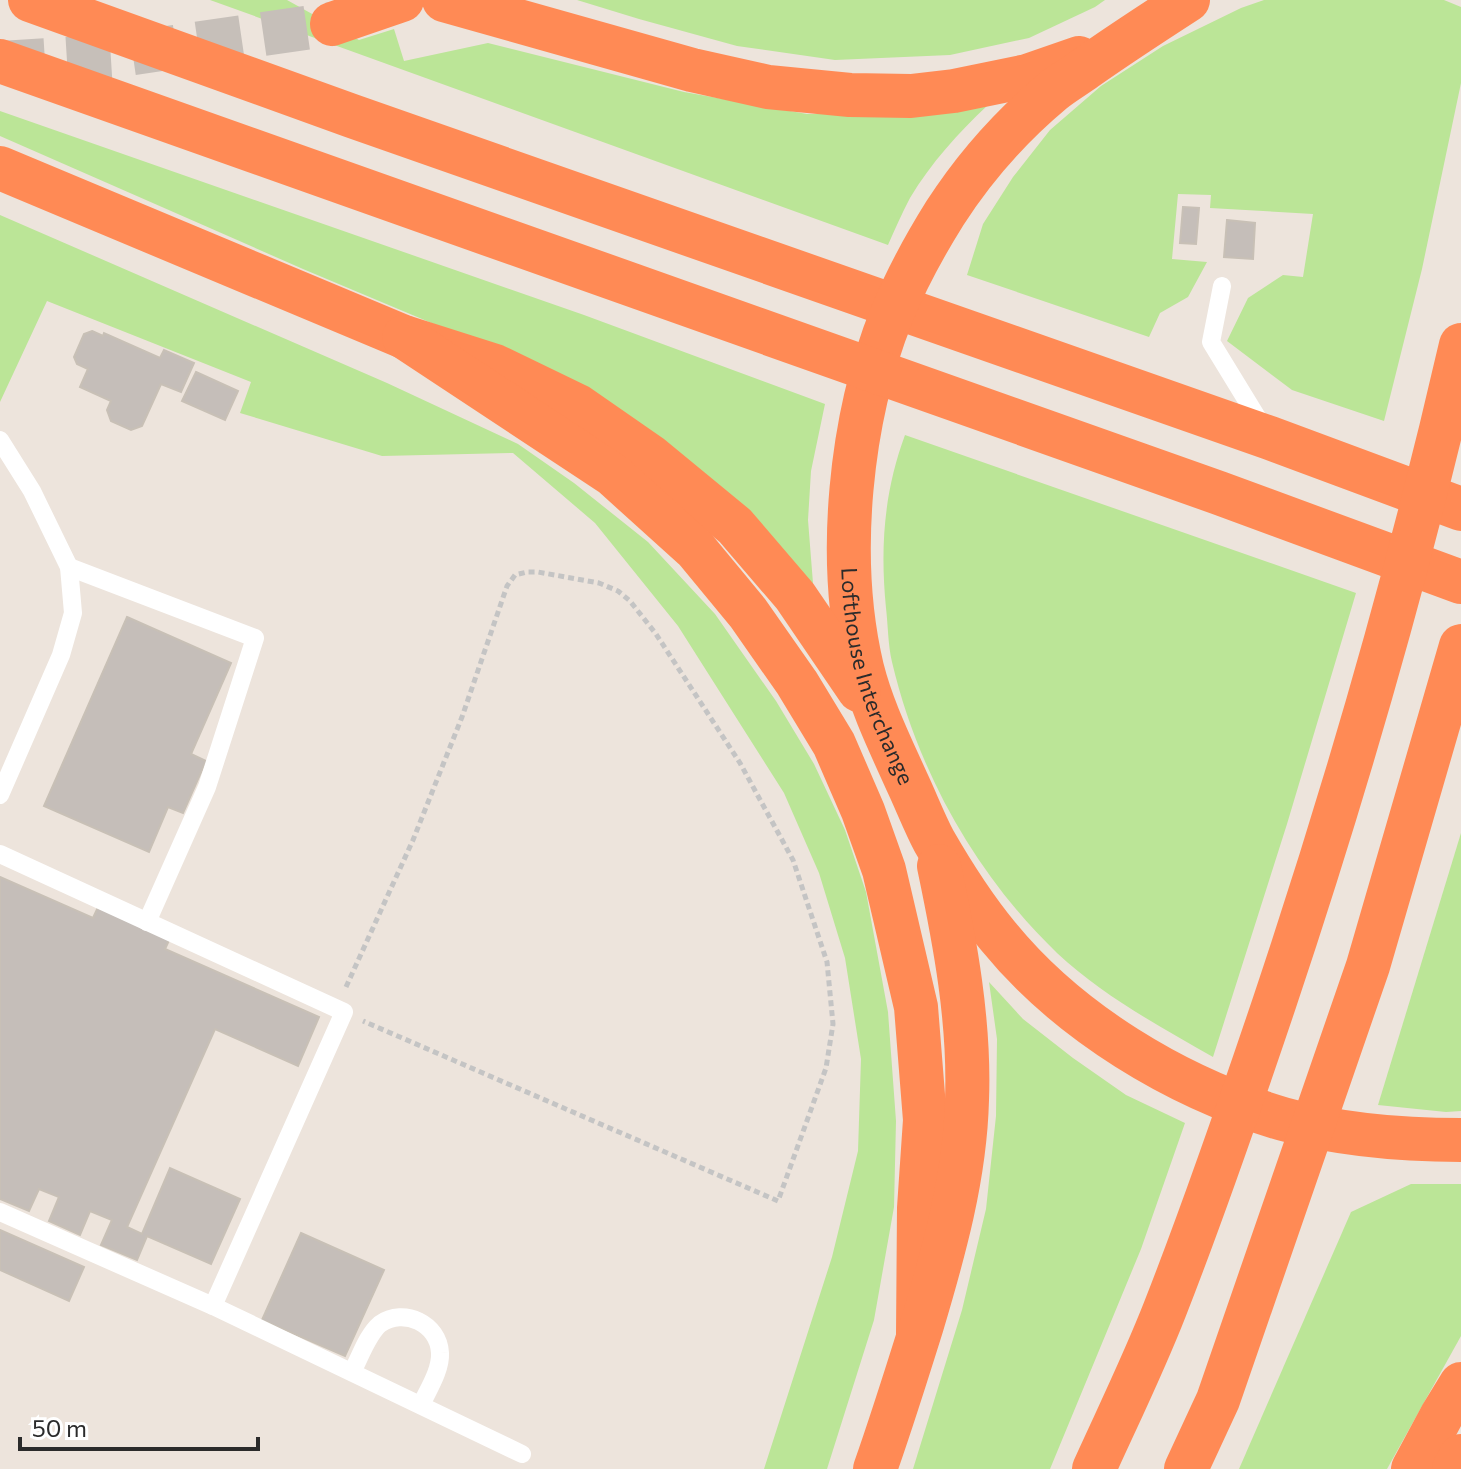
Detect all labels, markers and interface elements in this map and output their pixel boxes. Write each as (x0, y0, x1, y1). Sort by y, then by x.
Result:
street label: Lofthouse Interchange (836, 567, 920, 789)
scale bar (20, 1401, 258, 1451)
text: 50 m (32, 1413, 87, 1442)

